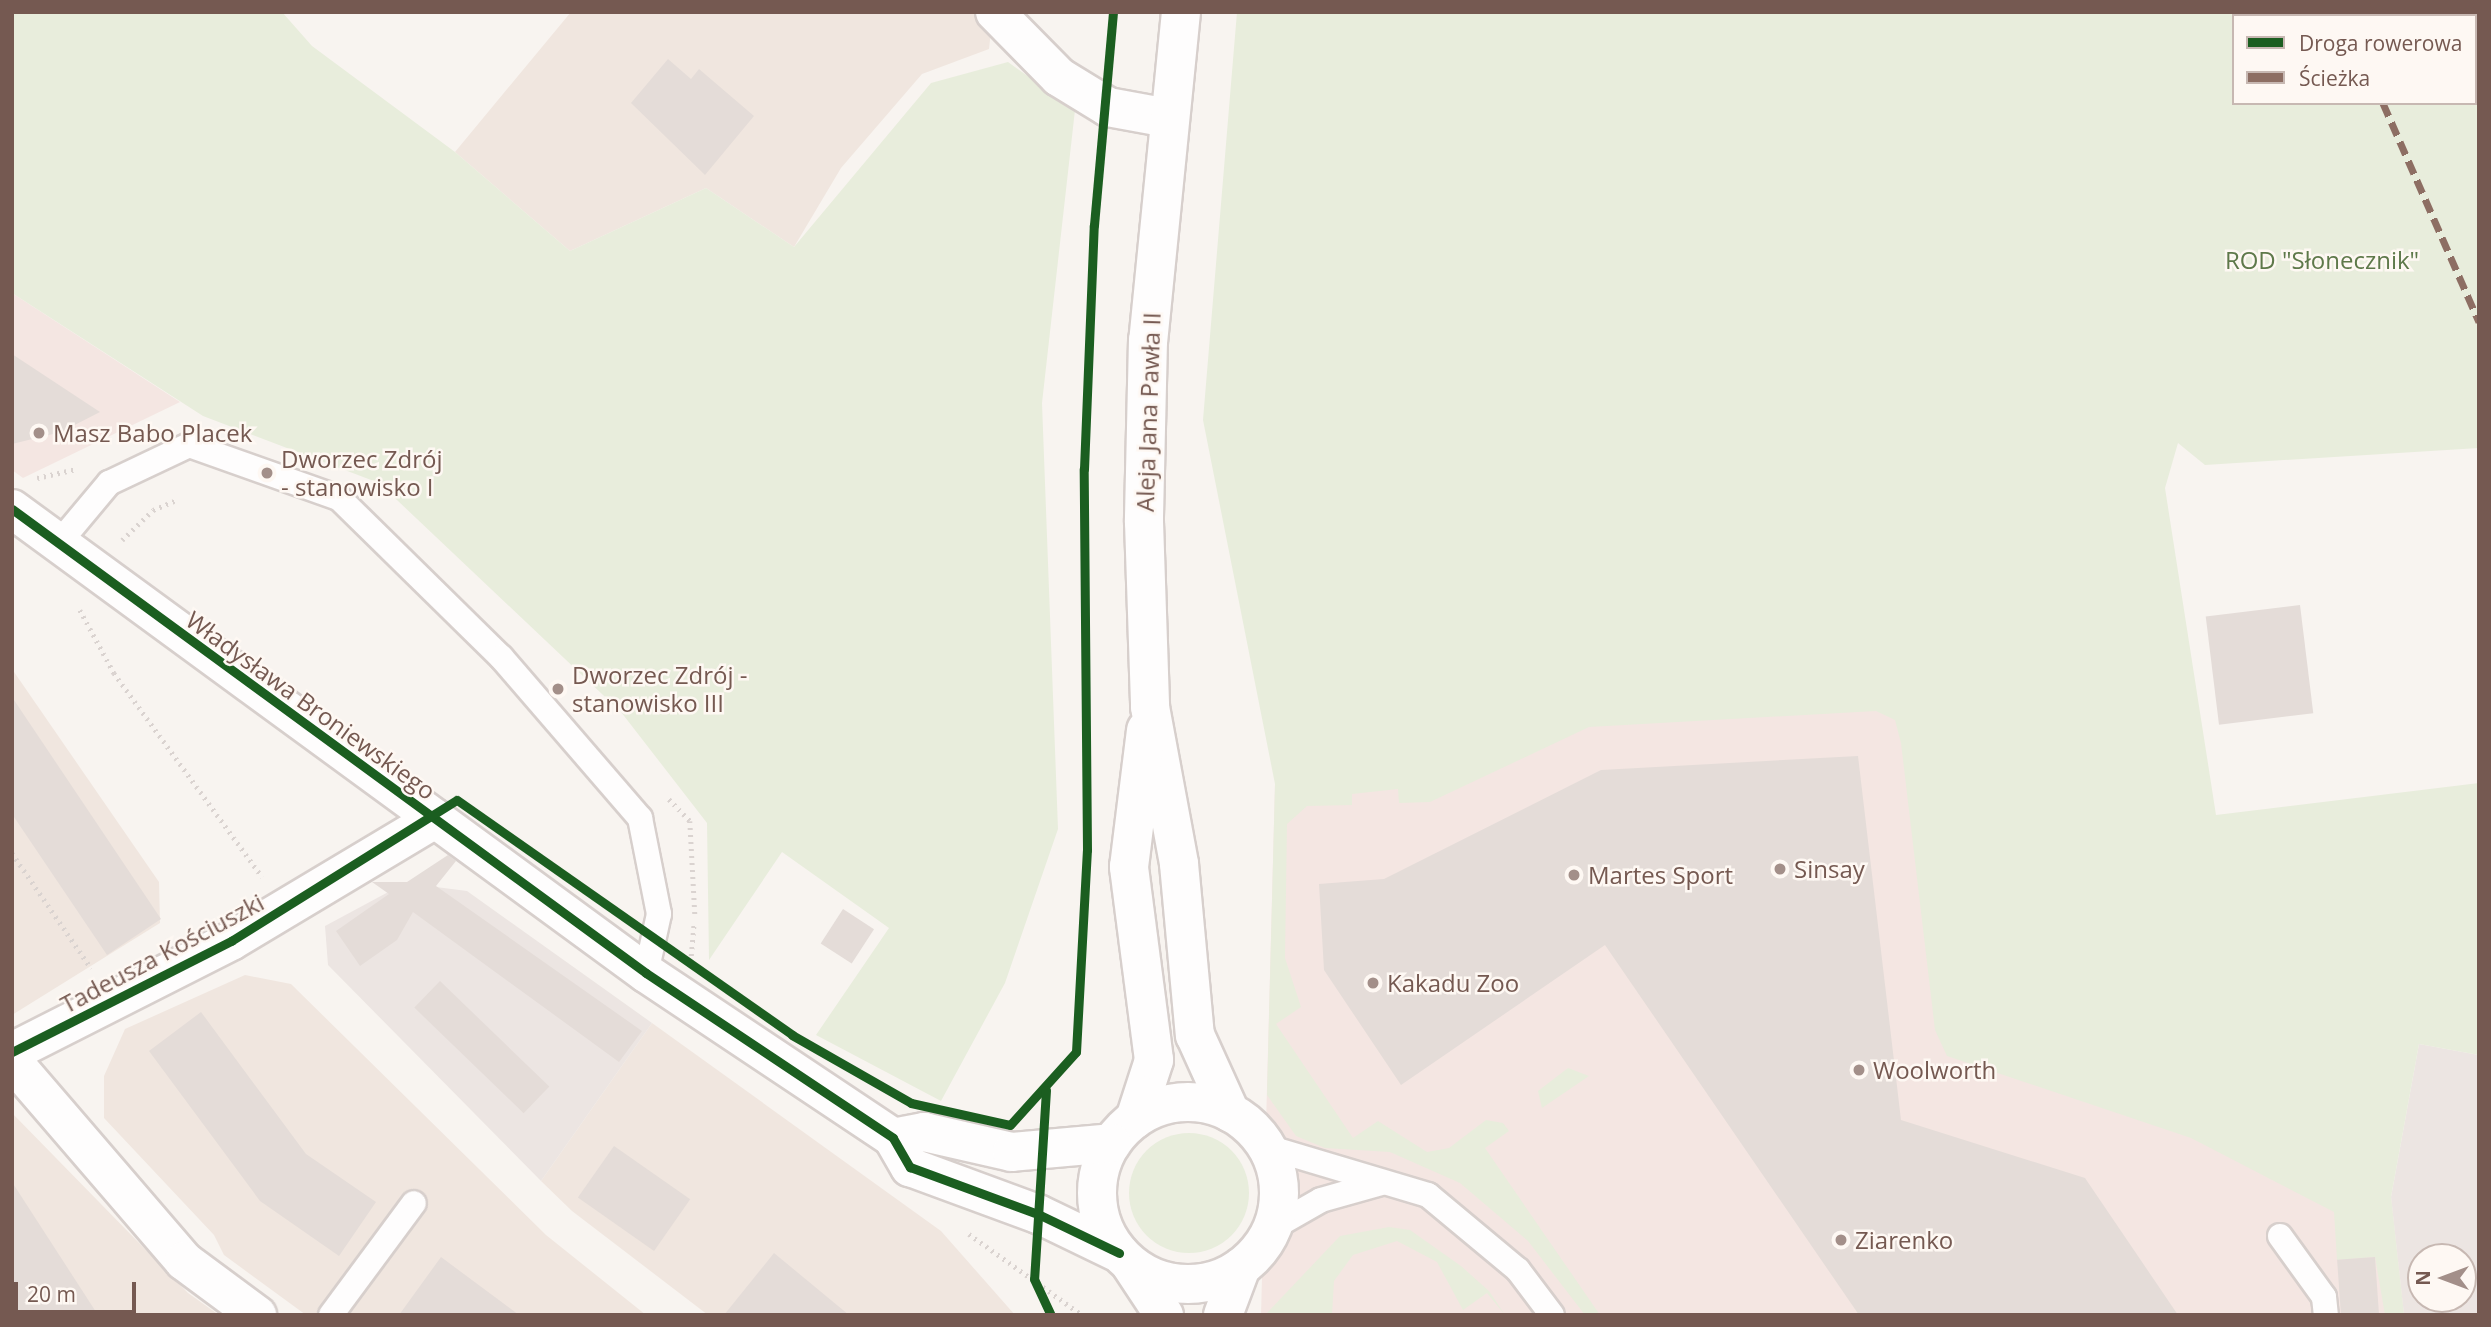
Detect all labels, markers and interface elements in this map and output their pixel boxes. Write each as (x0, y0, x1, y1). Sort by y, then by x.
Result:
legend (2232, 14, 2477, 105)
text: Droga rowerowa (2299, 29, 2462, 57)
text: Ścieżka (2299, 64, 2370, 92)
park label: ROD "Słonecznik" (2225, 246, 2419, 274)
street label: Aleja Jana Pawła II (1130, 312, 1166, 512)
place label: Masz Babo Placek (53, 419, 252, 447)
marker: Masz Babo Placek (31, 425, 47, 441)
place label: Dworzec Zdrój - stanowisko I (281, 445, 442, 501)
marker: Dworzec Zdrój - stanowisko I (259, 465, 275, 481)
street label: Władysława Broniewskiego (181, 605, 441, 805)
place label: Dworzec Zdrój - stanowisko III (572, 661, 747, 717)
marker: Dworzec Zdrój - stanowisko III (550, 681, 566, 697)
place label: Sinsay (1794, 855, 1865, 883)
place label: Martes Sport (1588, 861, 1733, 889)
marker: Sinsay (1772, 861, 1788, 877)
marker: Martes Sport (1566, 867, 1582, 883)
street label: Tadeusza Kościuszki (56, 887, 268, 1019)
place label: Kakadu Zoo (1387, 969, 1519, 997)
marker: Kakadu Zoo (1365, 975, 1381, 991)
place label: Woolworth (1873, 1056, 1996, 1084)
marker: Woolworth (1851, 1062, 1867, 1078)
place label: Ziarenko (1855, 1226, 1953, 1254)
marker: Ziarenko (1833, 1232, 1849, 1248)
north arrow (2407, 1243, 2477, 1313)
scale bar (18, 1268, 140, 1312)
text: N (2410, 1270, 2436, 1286)
text: 20 m (27, 1280, 76, 1308)

